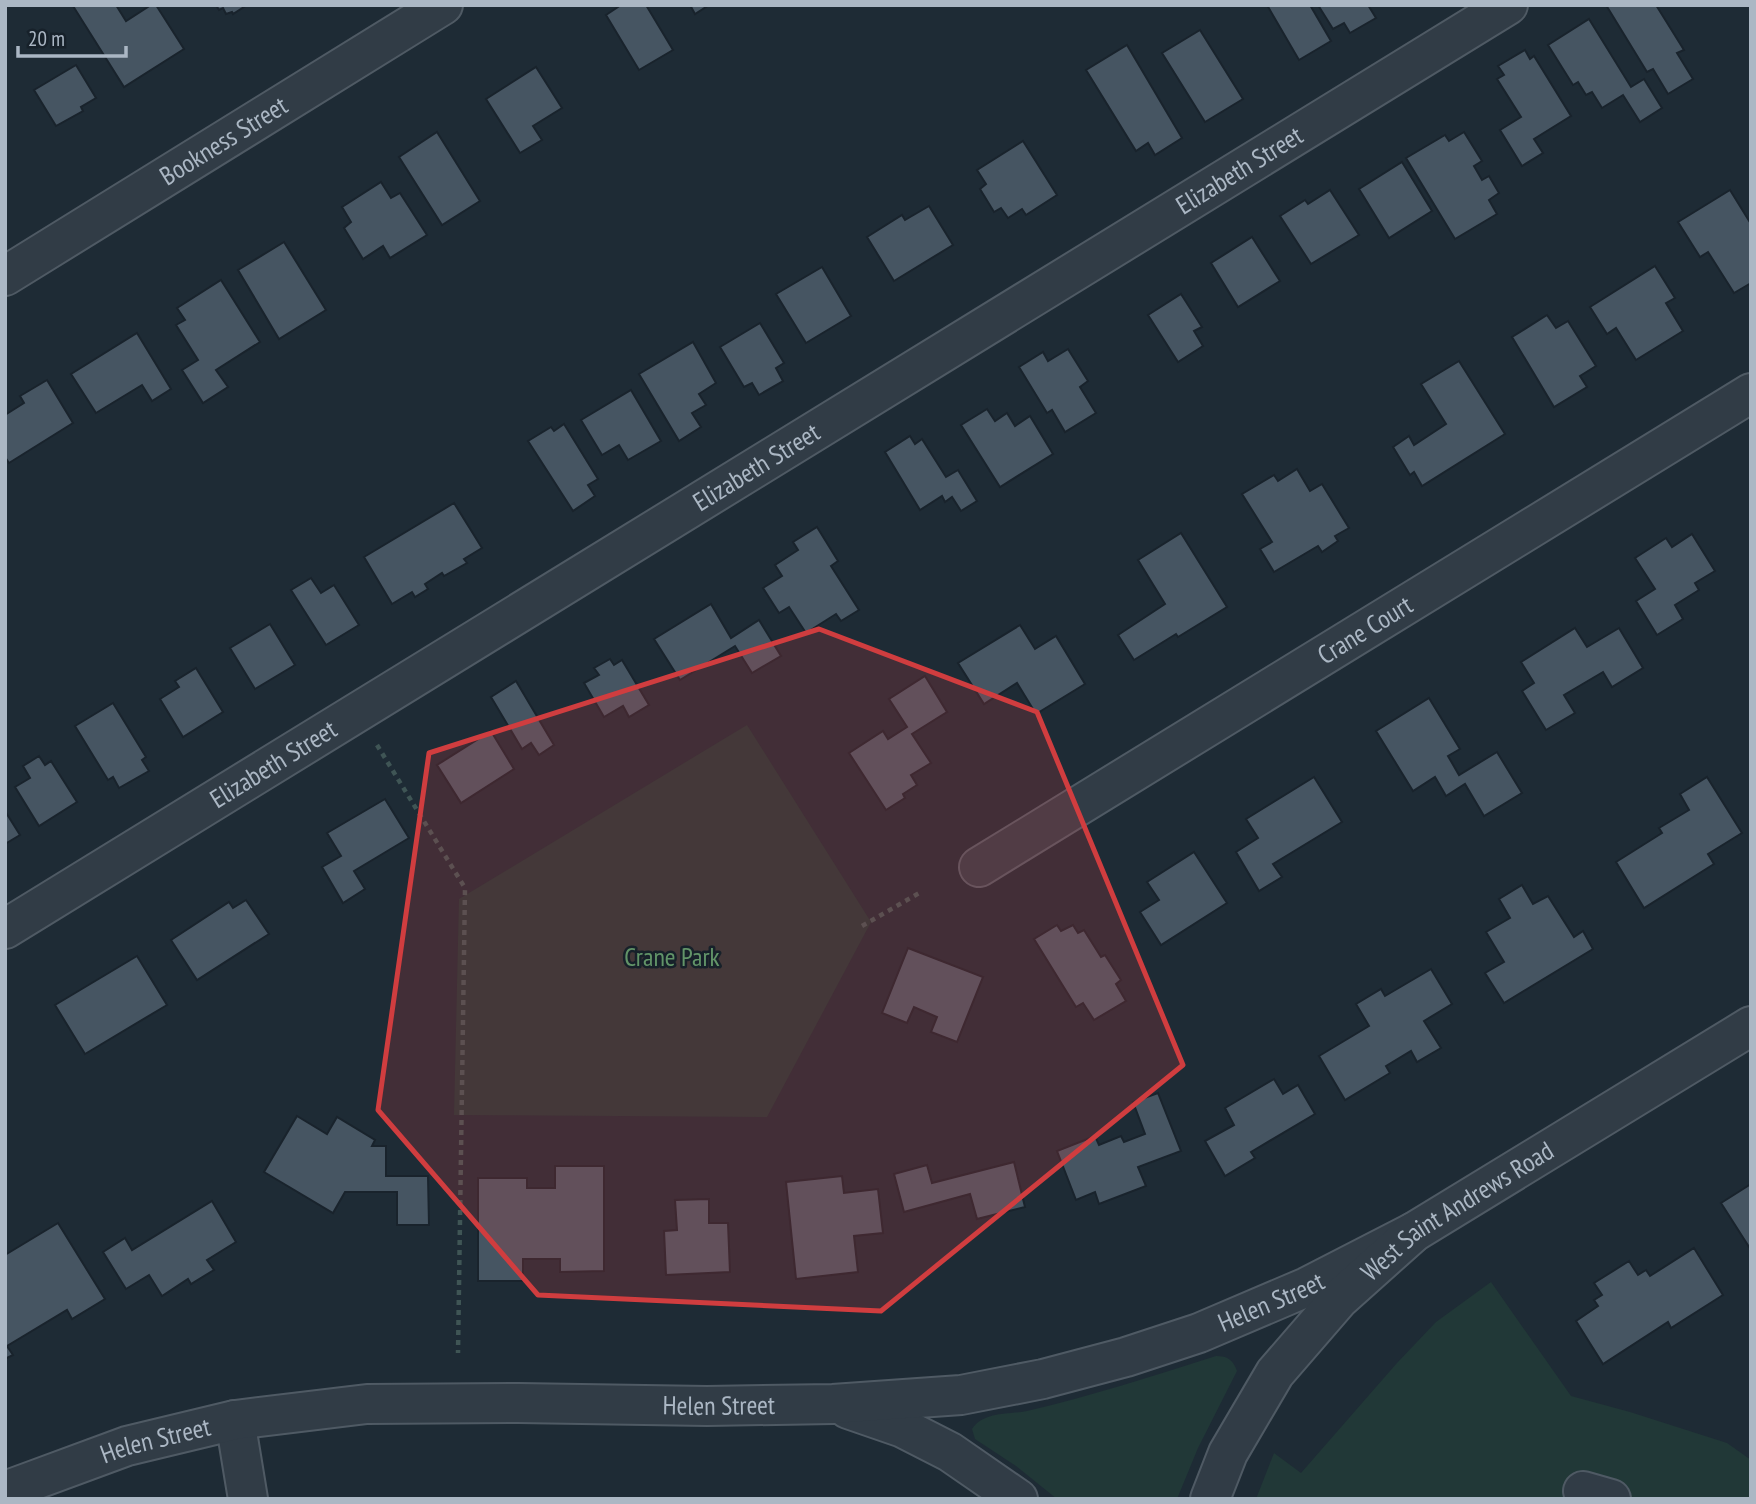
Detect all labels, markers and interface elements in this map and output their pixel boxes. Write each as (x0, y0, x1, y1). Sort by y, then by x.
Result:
scale bar (18, 14, 126, 58)
text: 20 m (28, 25, 65, 52)
street label: Bookness Street (153, 88, 293, 192)
street label: Elizabeth Street (1170, 118, 1309, 221)
street label: Elizabeth Street (687, 415, 826, 518)
street label: Crane Court (1311, 588, 1418, 671)
street label: Elizabeth Street (204, 712, 343, 815)
park label: Crane Park (624, 940, 720, 973)
street label: West Saint Andrews Road (1354, 1134, 1559, 1288)
street label: Helen Street (1213, 1264, 1329, 1339)
street label: Helen Street (662, 1388, 775, 1422)
street label: Helen Street (96, 1410, 213, 1470)

